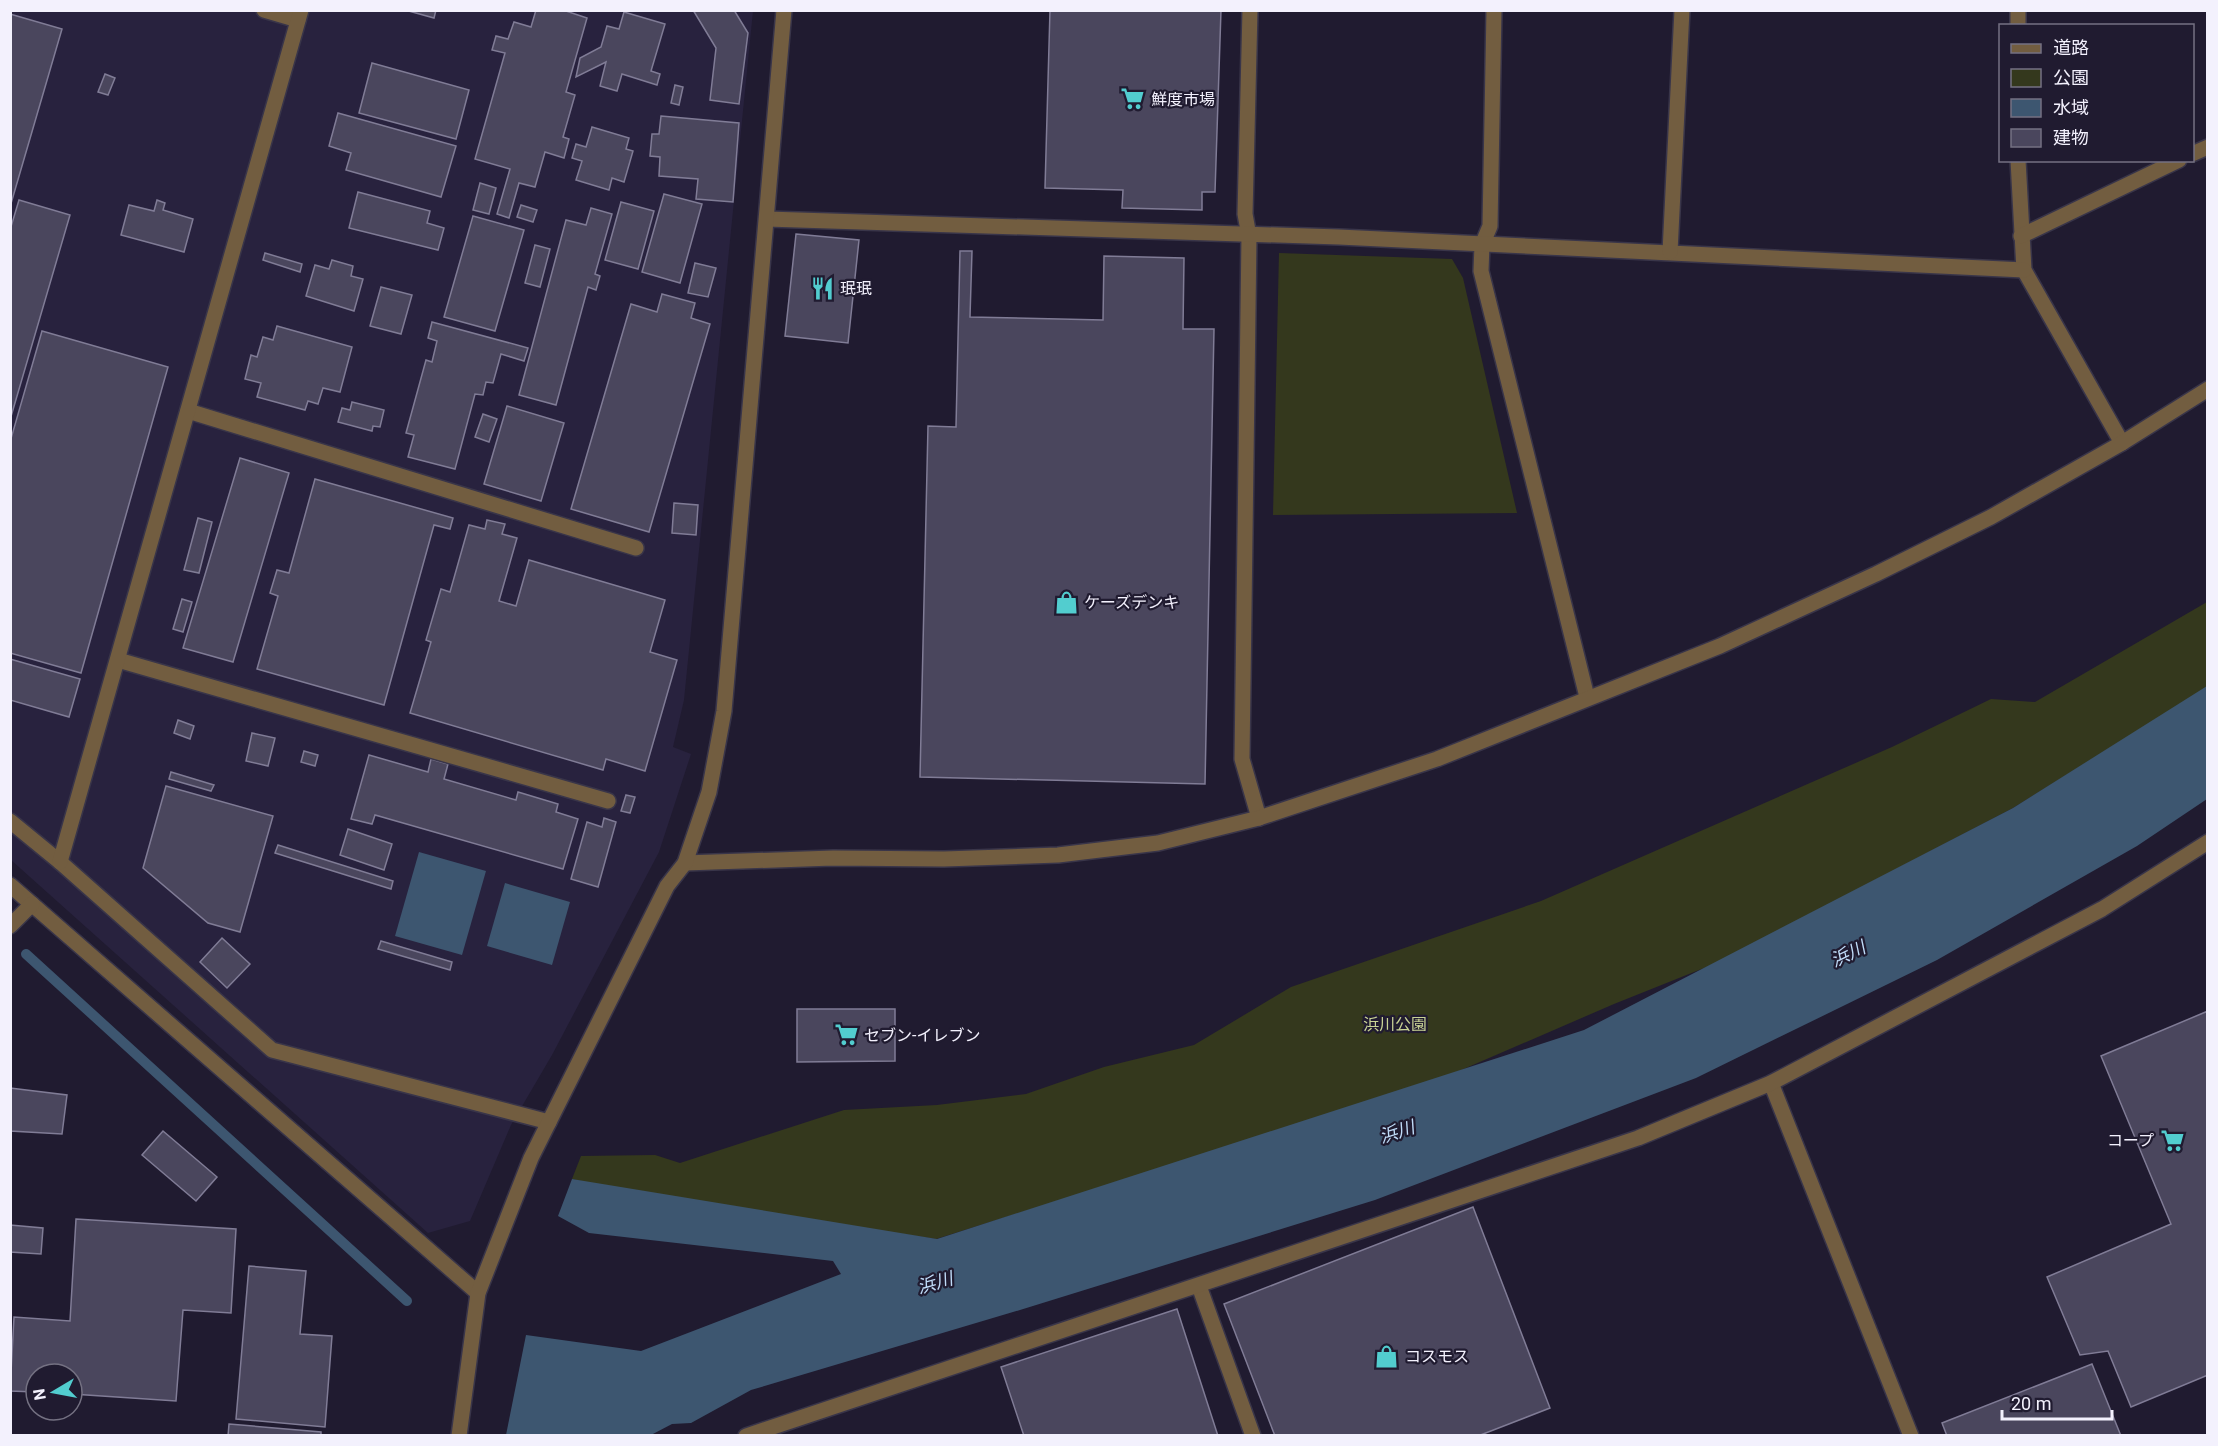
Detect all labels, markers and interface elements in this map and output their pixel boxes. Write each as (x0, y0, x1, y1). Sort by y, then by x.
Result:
legend (1999, 24, 2194, 162)
text: 道路 (2053, 37, 2089, 58)
text: 公園 (2053, 67, 2089, 88)
supermarket icon: 鮮度市場 (1120, 86, 1146, 112)
place label: 鮮度市場 (1151, 90, 1215, 109)
text: 水域 (2053, 97, 2089, 118)
text: 建物 (2053, 127, 2089, 148)
restaurant icon: 珉珉 (809, 275, 835, 301)
place label: 珉珉 (840, 279, 872, 298)
shop icon: ケーズデンキ (1053, 589, 1079, 615)
place label: ケーズデンキ (1084, 593, 1179, 612)
water label: 浜川 (1827, 935, 1870, 971)
park label: 浜川公園 (1363, 1015, 1427, 1034)
supermarket icon: セブン-イレブン (833, 1022, 859, 1048)
place label: セブン-イレブン (864, 1026, 980, 1045)
water label: 浜川 (1376, 1115, 1419, 1147)
supermarket icon: コープ (2159, 1127, 2185, 1153)
place label: コープ (2107, 1131, 2154, 1150)
water label: 浜川 (915, 1267, 957, 1298)
shop icon: コスモス (1374, 1343, 1400, 1369)
place label: コスモス (1405, 1347, 1469, 1366)
north arrow (24, 1362, 84, 1422)
scale bar (2002, 1383, 2112, 1421)
text: N (29, 1387, 50, 1402)
text: 20 m (2011, 1393, 2051, 1414)

